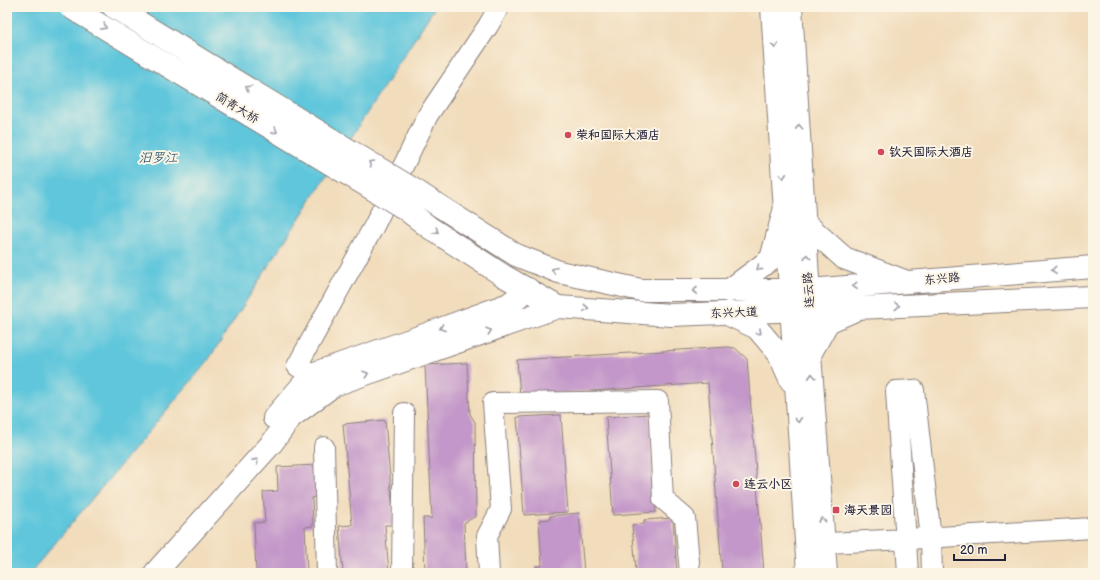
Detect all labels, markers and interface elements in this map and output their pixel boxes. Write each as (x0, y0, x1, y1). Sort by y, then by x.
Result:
one-way arrow (100, 23, 107, 30)
one-way arrow (770, 43, 779, 49)
one-way arrow (245, 86, 252, 93)
street label: 简青大桥 (213, 89, 262, 127)
one-way arrow (794, 124, 803, 130)
one-way arrow (271, 126, 278, 133)
place label: 荣和国际大酒店 (576, 128, 660, 143)
marker: 荣和国际大酒店 (563, 130, 573, 140)
place label: 钦天国际大酒店 (889, 145, 973, 160)
marker: 钦天国际大酒店 (876, 147, 886, 157)
water label: 汨罗江 (138, 150, 178, 166)
one-way arrow (368, 161, 375, 168)
one-way arrow (779, 173, 788, 179)
one-way arrow (432, 226, 439, 234)
one-way arrow (802, 254, 811, 260)
one-way arrow (757, 263, 764, 270)
one-way arrow (550, 266, 557, 274)
one-way arrow (1051, 266, 1057, 275)
street label: 东兴路 (923, 270, 961, 288)
street label: 连云路 (800, 272, 818, 308)
one-way arrow (852, 282, 858, 291)
one-way arrow (692, 286, 698, 295)
one-way arrow (894, 302, 900, 311)
one-way arrow (583, 304, 589, 313)
street label: 东兴大道 (710, 305, 758, 321)
one-way arrow (439, 324, 446, 332)
one-way arrow (486, 327, 493, 335)
one-way arrow (754, 327, 762, 334)
one-way arrow (363, 370, 370, 378)
one-way arrow (807, 373, 816, 380)
one-way arrow (794, 417, 803, 423)
one-way arrow (252, 458, 259, 466)
place label: 连云小区 (744, 477, 792, 492)
marker: 连云小区 (731, 479, 741, 489)
place label: 海天景园 (844, 503, 892, 518)
marker: 海天景园 (831, 505, 841, 515)
one-way arrow (818, 517, 827, 523)
scale bar (954, 536, 1005, 562)
text: 20 m (960, 543, 987, 558)

